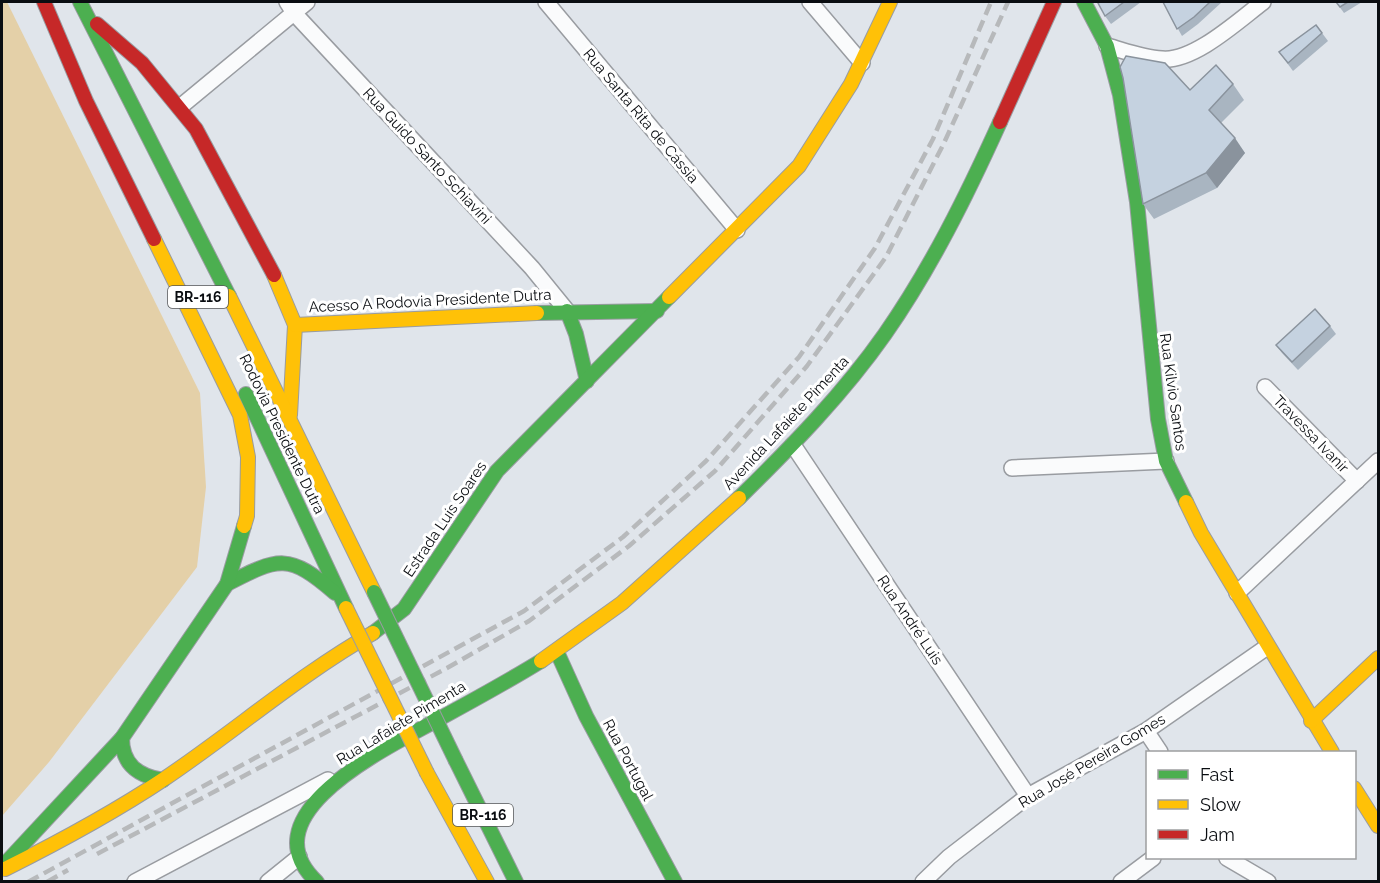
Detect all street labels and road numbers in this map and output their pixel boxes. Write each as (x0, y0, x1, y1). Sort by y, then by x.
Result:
street label: Rua Santa Rita de Cássia (579, 45, 703, 187)
street label: Rua Guido Santo Schiavini (359, 84, 495, 228)
road number: BR-116 (168, 286, 228, 308)
street label: Acesso A Rodovia Presidente Dutra (308, 286, 552, 316)
street label: Rua Kilvio Santos (1156, 332, 1190, 452)
street label: Rodovia Presidente Dutra (235, 351, 329, 517)
street label: Avenida Lafaiete Pimenta (719, 352, 853, 494)
street label: Travessa Ivanir (1269, 391, 1353, 477)
street label: Estrada Luís Soares (400, 458, 490, 580)
street label: Rua André Luis (873, 572, 947, 668)
street label: Rua Lafaiete Pimenta (333, 677, 469, 769)
street label: Rua José Pereira Gomes (1015, 710, 1169, 812)
street label: Rua Portugal (599, 716, 657, 805)
road number: BR-116 (453, 804, 513, 826)

